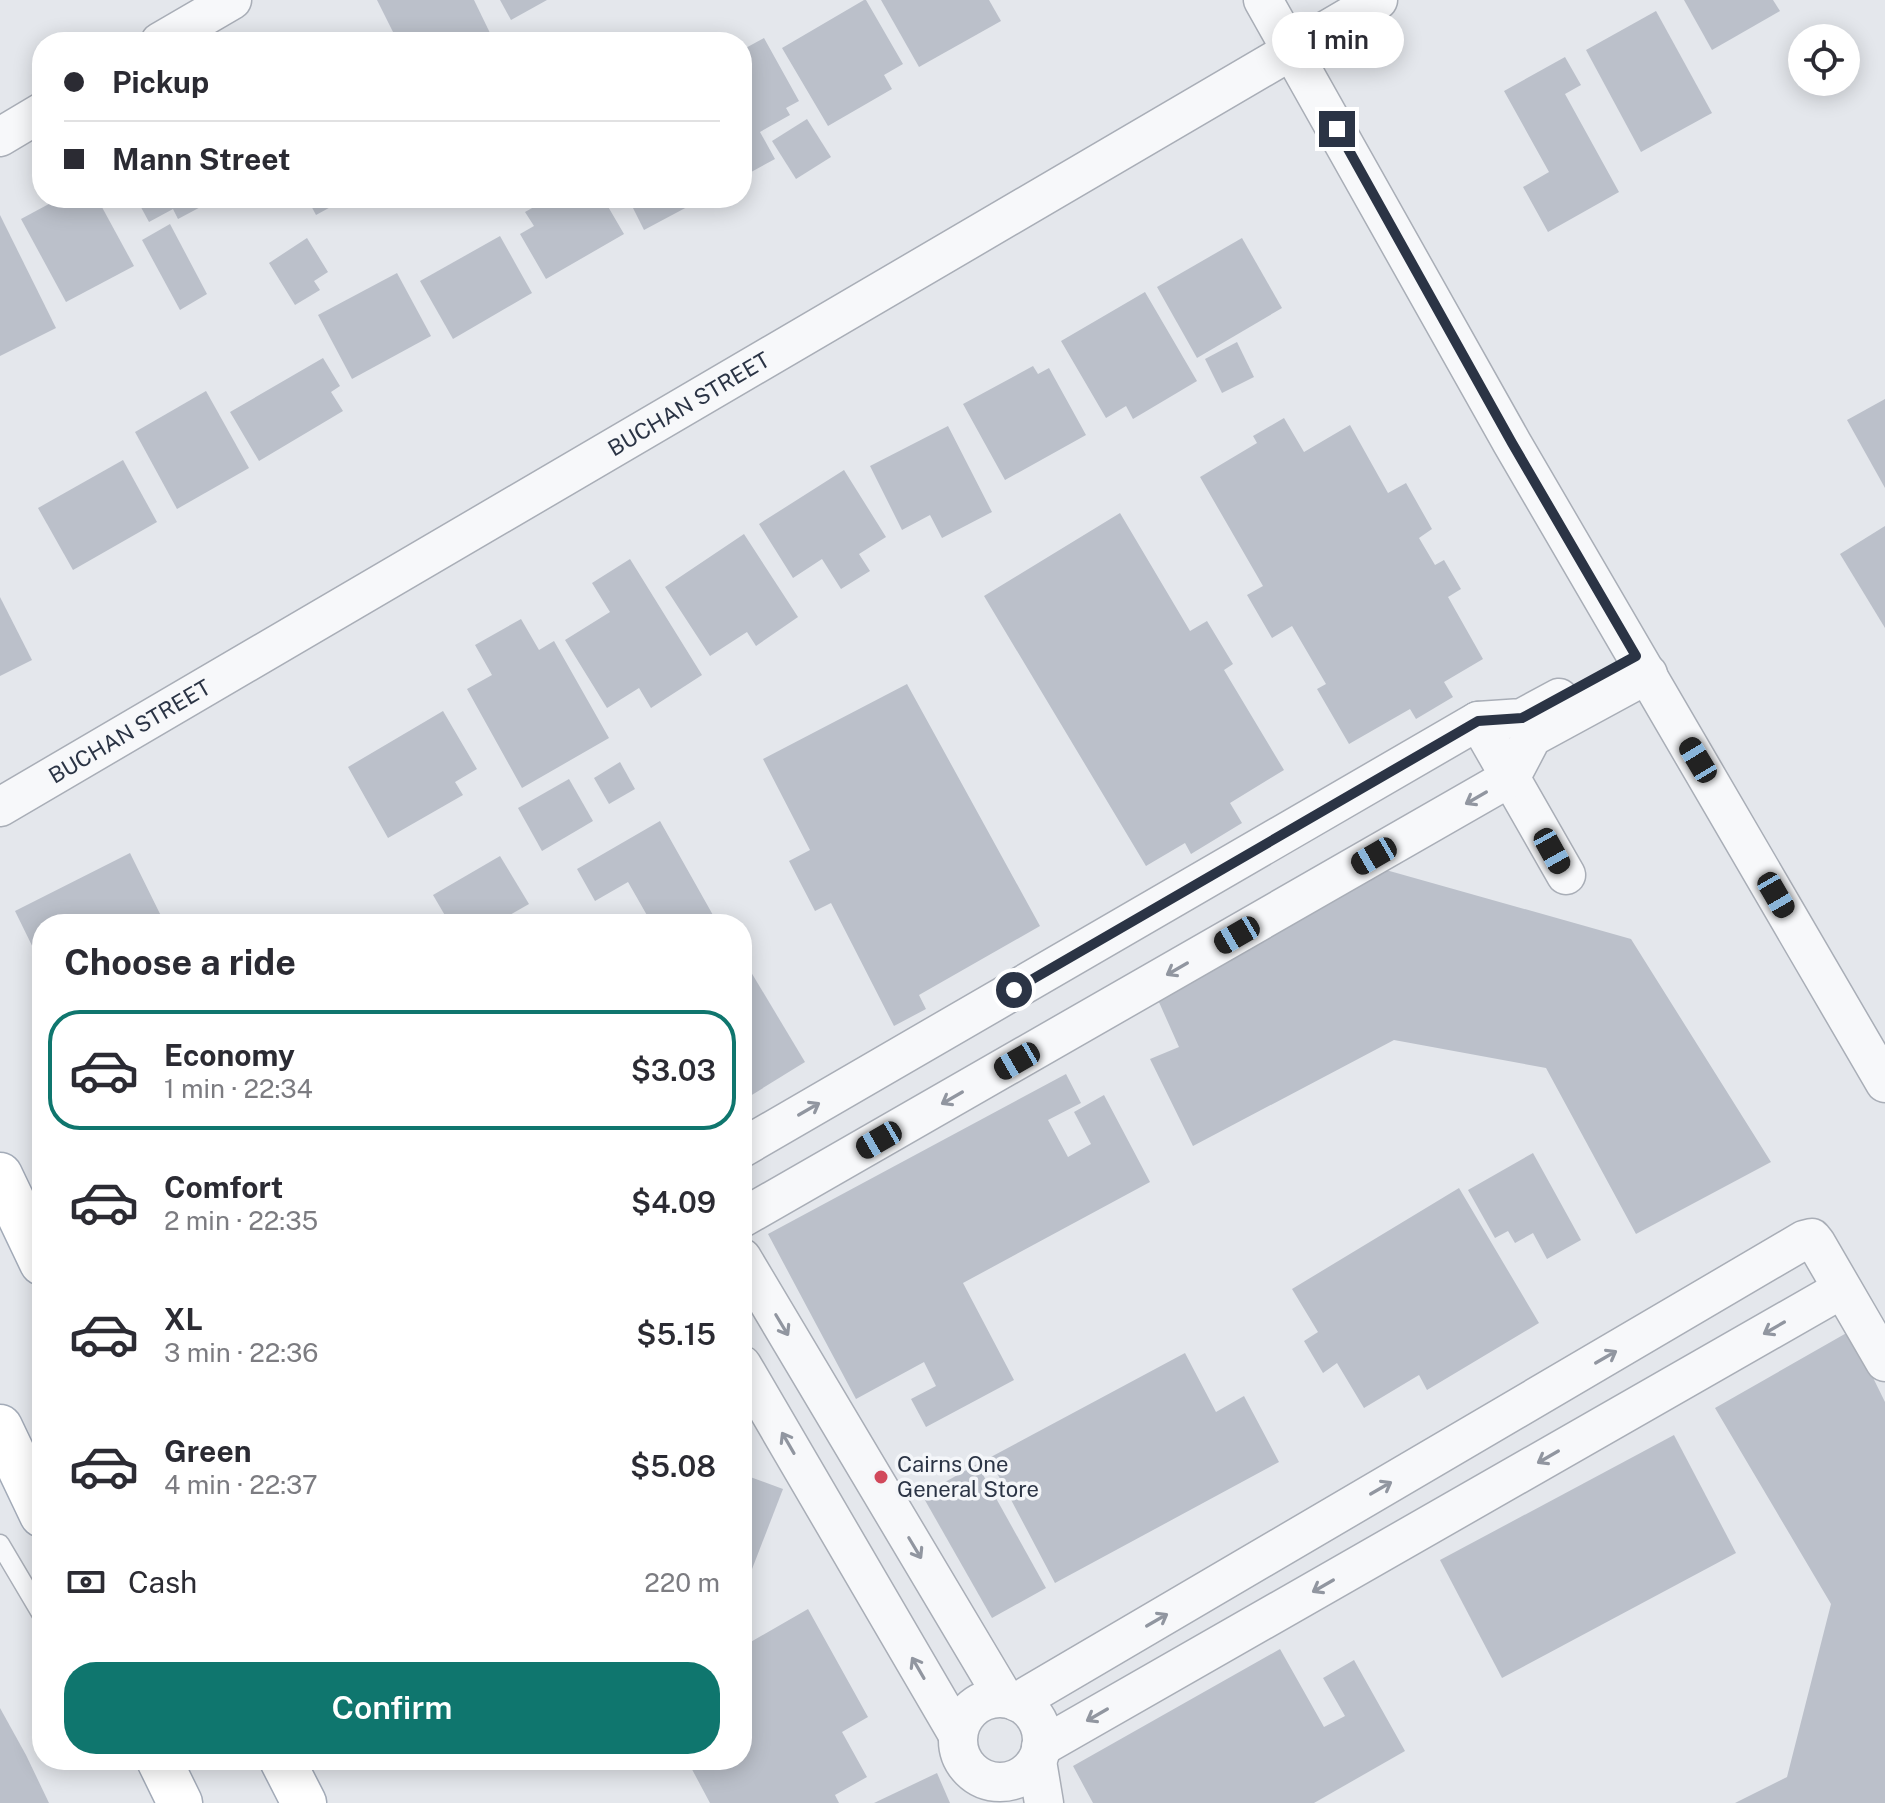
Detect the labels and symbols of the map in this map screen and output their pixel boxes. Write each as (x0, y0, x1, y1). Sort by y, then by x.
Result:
callout: 1 min (1271, 13, 1403, 69)
route end (1319, 111, 1355, 147)
street label: BUCHAN STREET (603, 346, 774, 461)
street label: BUCHAN STREET (44, 674, 215, 789)
car (1675, 733, 1721, 787)
one-way arrow (1465, 790, 1488, 806)
car (1530, 824, 1574, 878)
car (1347, 834, 1401, 878)
car (1754, 868, 1798, 922)
car (1210, 913, 1264, 957)
one-way arrow (1166, 962, 1190, 977)
route start (996, 972, 1032, 1008)
car (990, 1039, 1044, 1083)
one-way arrow (941, 1090, 964, 1106)
one-way arrow (797, 1101, 821, 1116)
car (852, 1118, 906, 1162)
one-way arrow (774, 1313, 790, 1336)
one-way arrow (1763, 1320, 1786, 1336)
one-way arrow (1593, 1349, 1617, 1364)
one-way arrow (779, 1432, 795, 1455)
one-way arrow (1537, 1449, 1560, 1465)
place label: Cairns One General Store (897, 1451, 1039, 1502)
marker: Cairns One General Store (872, 1468, 890, 1486)
one-way arrow (1369, 1480, 1392, 1496)
one-way arrow (907, 1536, 923, 1559)
one-way arrow (1311, 1579, 1335, 1594)
one-way arrow (1145, 1612, 1168, 1628)
one-way arrow (910, 1657, 926, 1680)
one-way arrow (1086, 1707, 1109, 1723)

